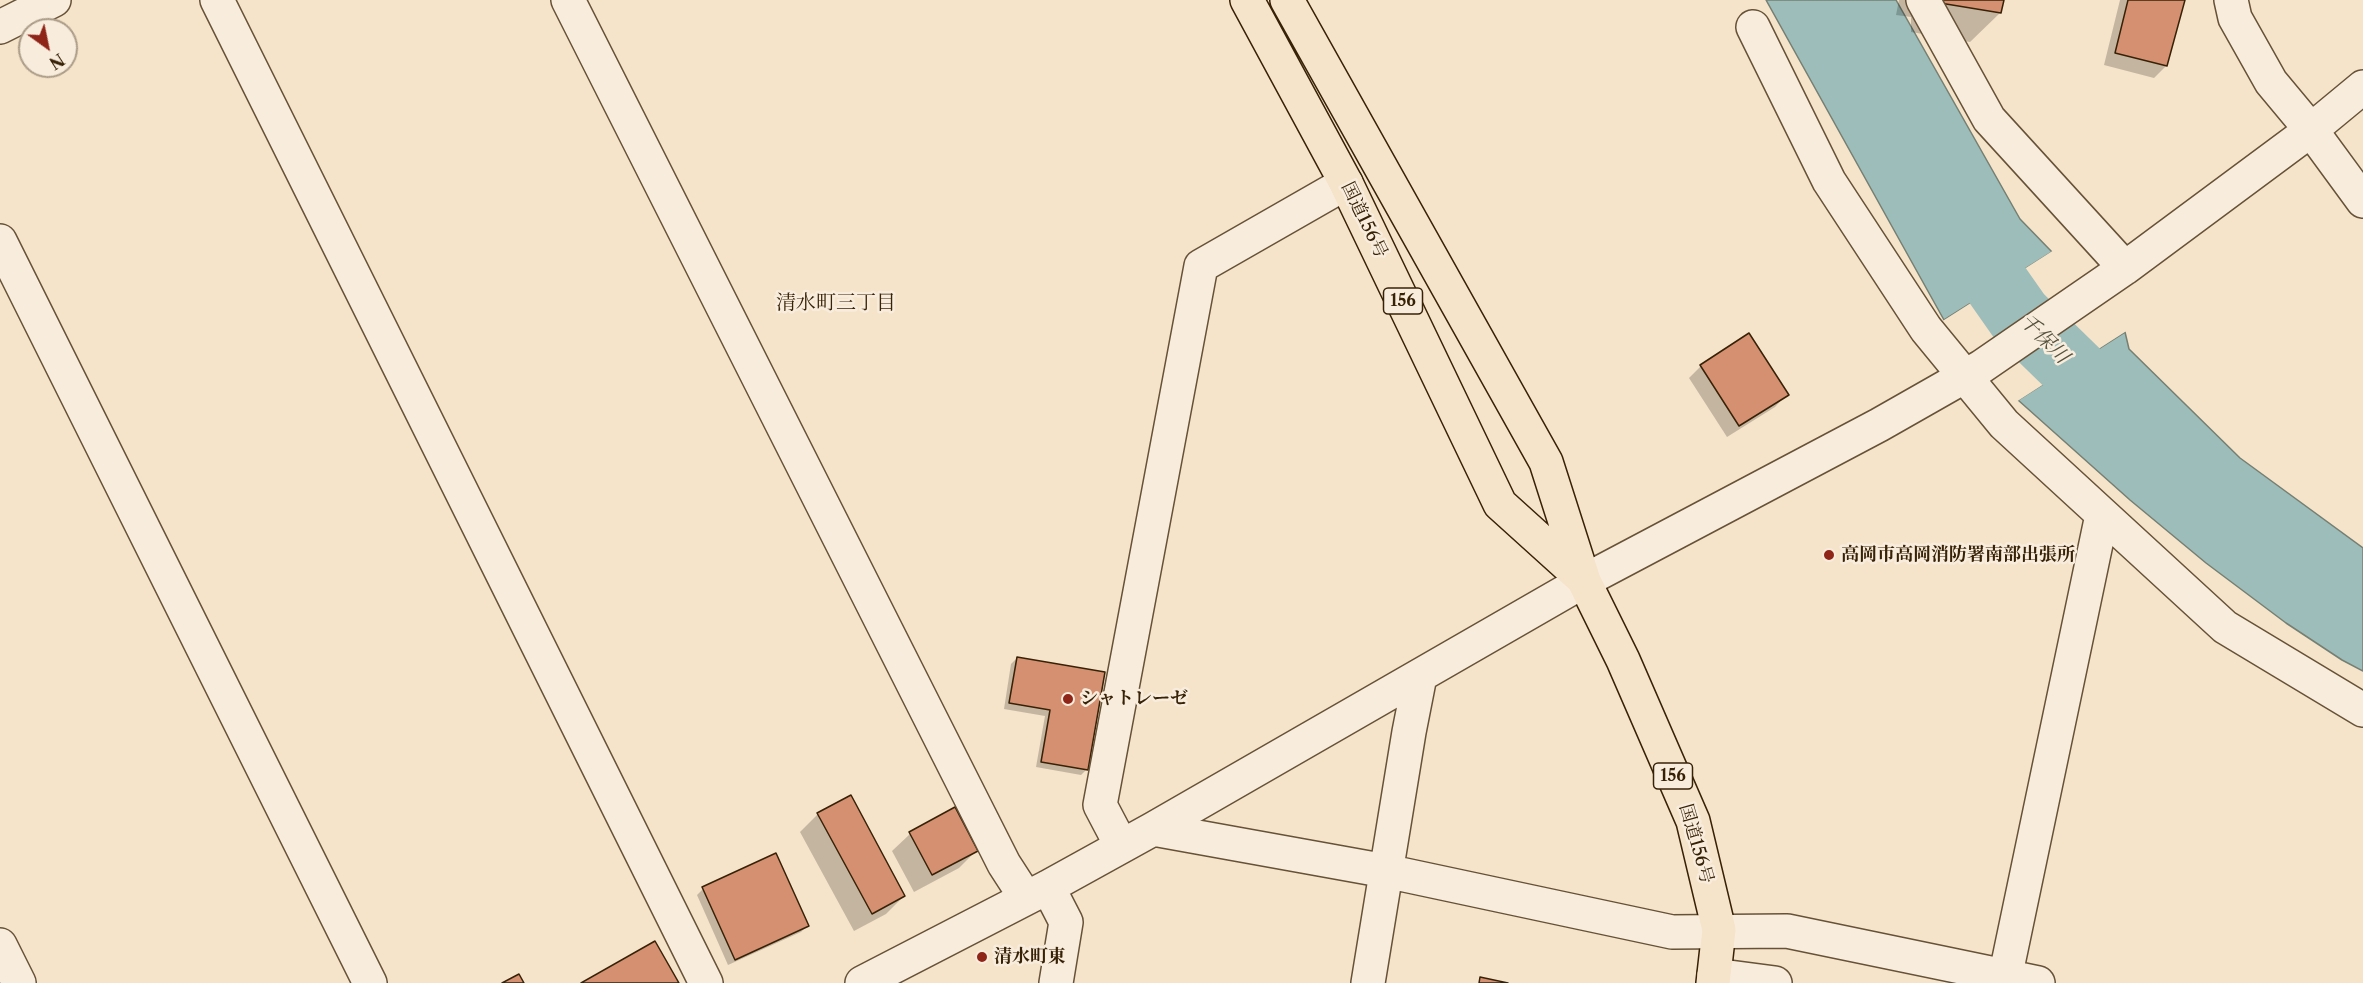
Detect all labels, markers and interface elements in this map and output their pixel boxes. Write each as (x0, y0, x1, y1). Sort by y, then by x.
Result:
north arrow (18, 18, 78, 78)
text: N (45, 49, 68, 74)
street label: 国道156号 (1336, 178, 1392, 262)
road number: 156 (1384, 288, 1422, 314)
district label: 清水町三丁目 (776, 291, 896, 315)
water label: 千保川 (2014, 309, 2074, 369)
place label: 高岡市高岡消防署南部出張所 (1841, 544, 2075, 566)
marker: 高岡市高岡消防署南部出張所 (1822, 548, 1836, 562)
place label: シャトレーゼ (1080, 688, 1188, 710)
marker: シャトレーゼ (1061, 692, 1075, 706)
road number: 156 (1654, 763, 1692, 789)
street label: 国道156号 (1674, 802, 1718, 886)
place label: 清水町東 (994, 946, 1066, 968)
marker: 清水町東 (975, 950, 989, 964)

